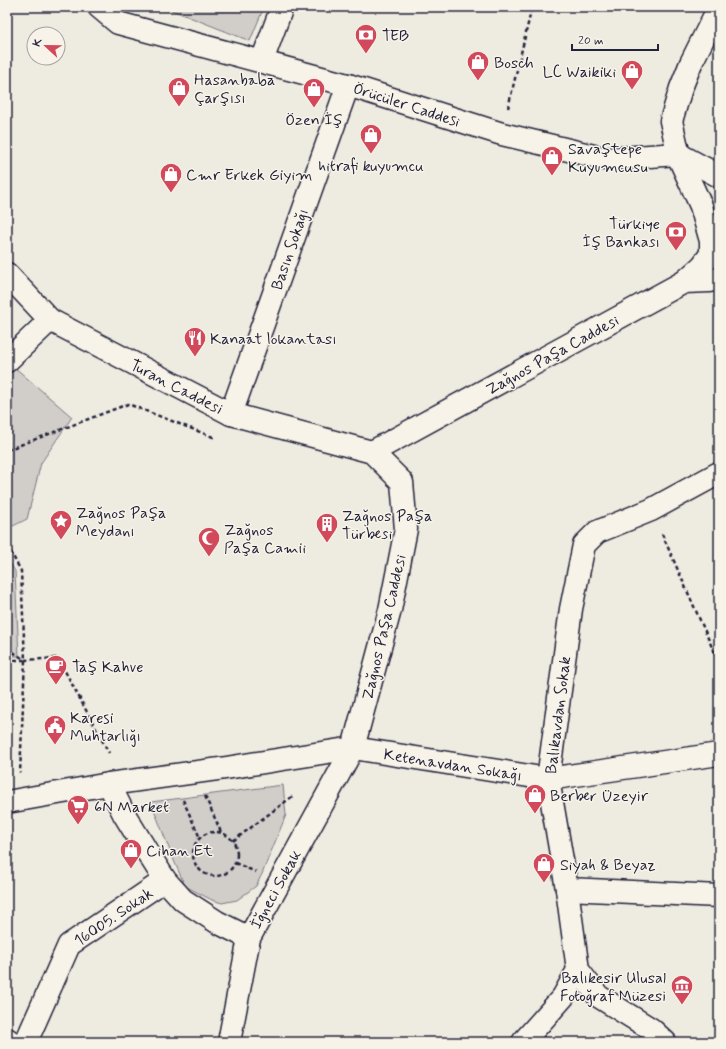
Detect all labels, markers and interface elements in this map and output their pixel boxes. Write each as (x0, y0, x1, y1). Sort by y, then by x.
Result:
bank icon: TEB (353, 22, 379, 55)
north arrow (26, 26, 66, 66)
place label: TEB (382, 26, 409, 47)
scale bar (572, 26, 658, 52)
text: 20 m (578, 33, 604, 49)
text: K (30, 36, 46, 49)
shop icon: Bosch (465, 49, 491, 82)
place label: Bosch (494, 53, 534, 74)
shop icon: LC Waikiki (619, 58, 645, 91)
place label: LC Waikiki (543, 62, 616, 83)
place label: Hasanbaba Çarşısı (194, 70, 275, 109)
shop icon: Hasanbaba Çarşısı (166, 75, 192, 108)
shop icon: Özen İş (301, 76, 327, 109)
street label: Örücüler Caddesi (350, 78, 463, 133)
place label: Özen İş (285, 110, 343, 131)
shop icon: hitrafi kuyumcu (358, 122, 384, 155)
place label: Savaştepe Kuyumcusu (568, 139, 648, 178)
shop icon: Savaştepe Kuyumcusu (539, 144, 565, 177)
place label: hitrafi kuyumcu (318, 156, 424, 177)
shop icon: Cmr Erkek Giyim (158, 161, 184, 194)
place label: Cmr Erkek Giyim (186, 165, 312, 186)
street label: Basın Sokağı (267, 206, 314, 293)
place label: Türkiye İş Bankası (583, 214, 660, 253)
bank icon: Türkiye İş Bankası (663, 219, 689, 252)
street label: Zağnos Paşa Caddesi (483, 310, 623, 401)
restaurant icon: Kanaat lokantası (182, 325, 208, 358)
place label: Kanaat lokantası (210, 329, 337, 350)
street label: Turan Caddesi (126, 355, 226, 420)
place label: Zağnos Paşa Meydanı (76, 503, 166, 542)
place label: Zağnos Paşa Türbesi (342, 506, 432, 545)
place icon: Zağnos Paşa Meydanı (48, 508, 74, 541)
building icon: Zağnos Paşa Türbesi (314, 511, 340, 544)
place label: Zağnos Paşa Camii (224, 520, 306, 559)
mosque icon: Zağnos Paşa Camii (196, 525, 222, 558)
street label: Zağnos Paşa Caddesi (357, 552, 412, 702)
cafe icon: Taş Kahve (43, 653, 69, 686)
street label: Balıkavdan Sokak (541, 655, 576, 775)
place label: Taş Kahve (72, 657, 143, 678)
place label: Karesi Muhtarlığı (70, 708, 141, 747)
public building icon: Karesi Muhtarlığı (42, 713, 68, 746)
street label: Ketenavdan Sokağı (382, 744, 523, 787)
shop icon: Berber Üzeyir (522, 782, 548, 815)
place label: Berber Üzeyir (550, 786, 649, 807)
supermarket icon: 6N Market (65, 793, 91, 826)
place label: 6N Market (94, 797, 169, 818)
shop icon: Cihan Et (118, 837, 144, 870)
place label: Cihan Et (146, 841, 213, 862)
street label: İğneci Sokak (246, 846, 307, 933)
shop icon: Siyah & Beyaz (531, 851, 557, 884)
place label: Siyah & Beyaz (560, 855, 656, 876)
street label: 16005. Sokak (70, 883, 158, 951)
place label: Balıkesir Ulusal Fotoğraf Müzesi (560, 968, 666, 1007)
museum icon: Balıkesir Ulusal Fotoğraf Müzesi (669, 973, 695, 1006)

